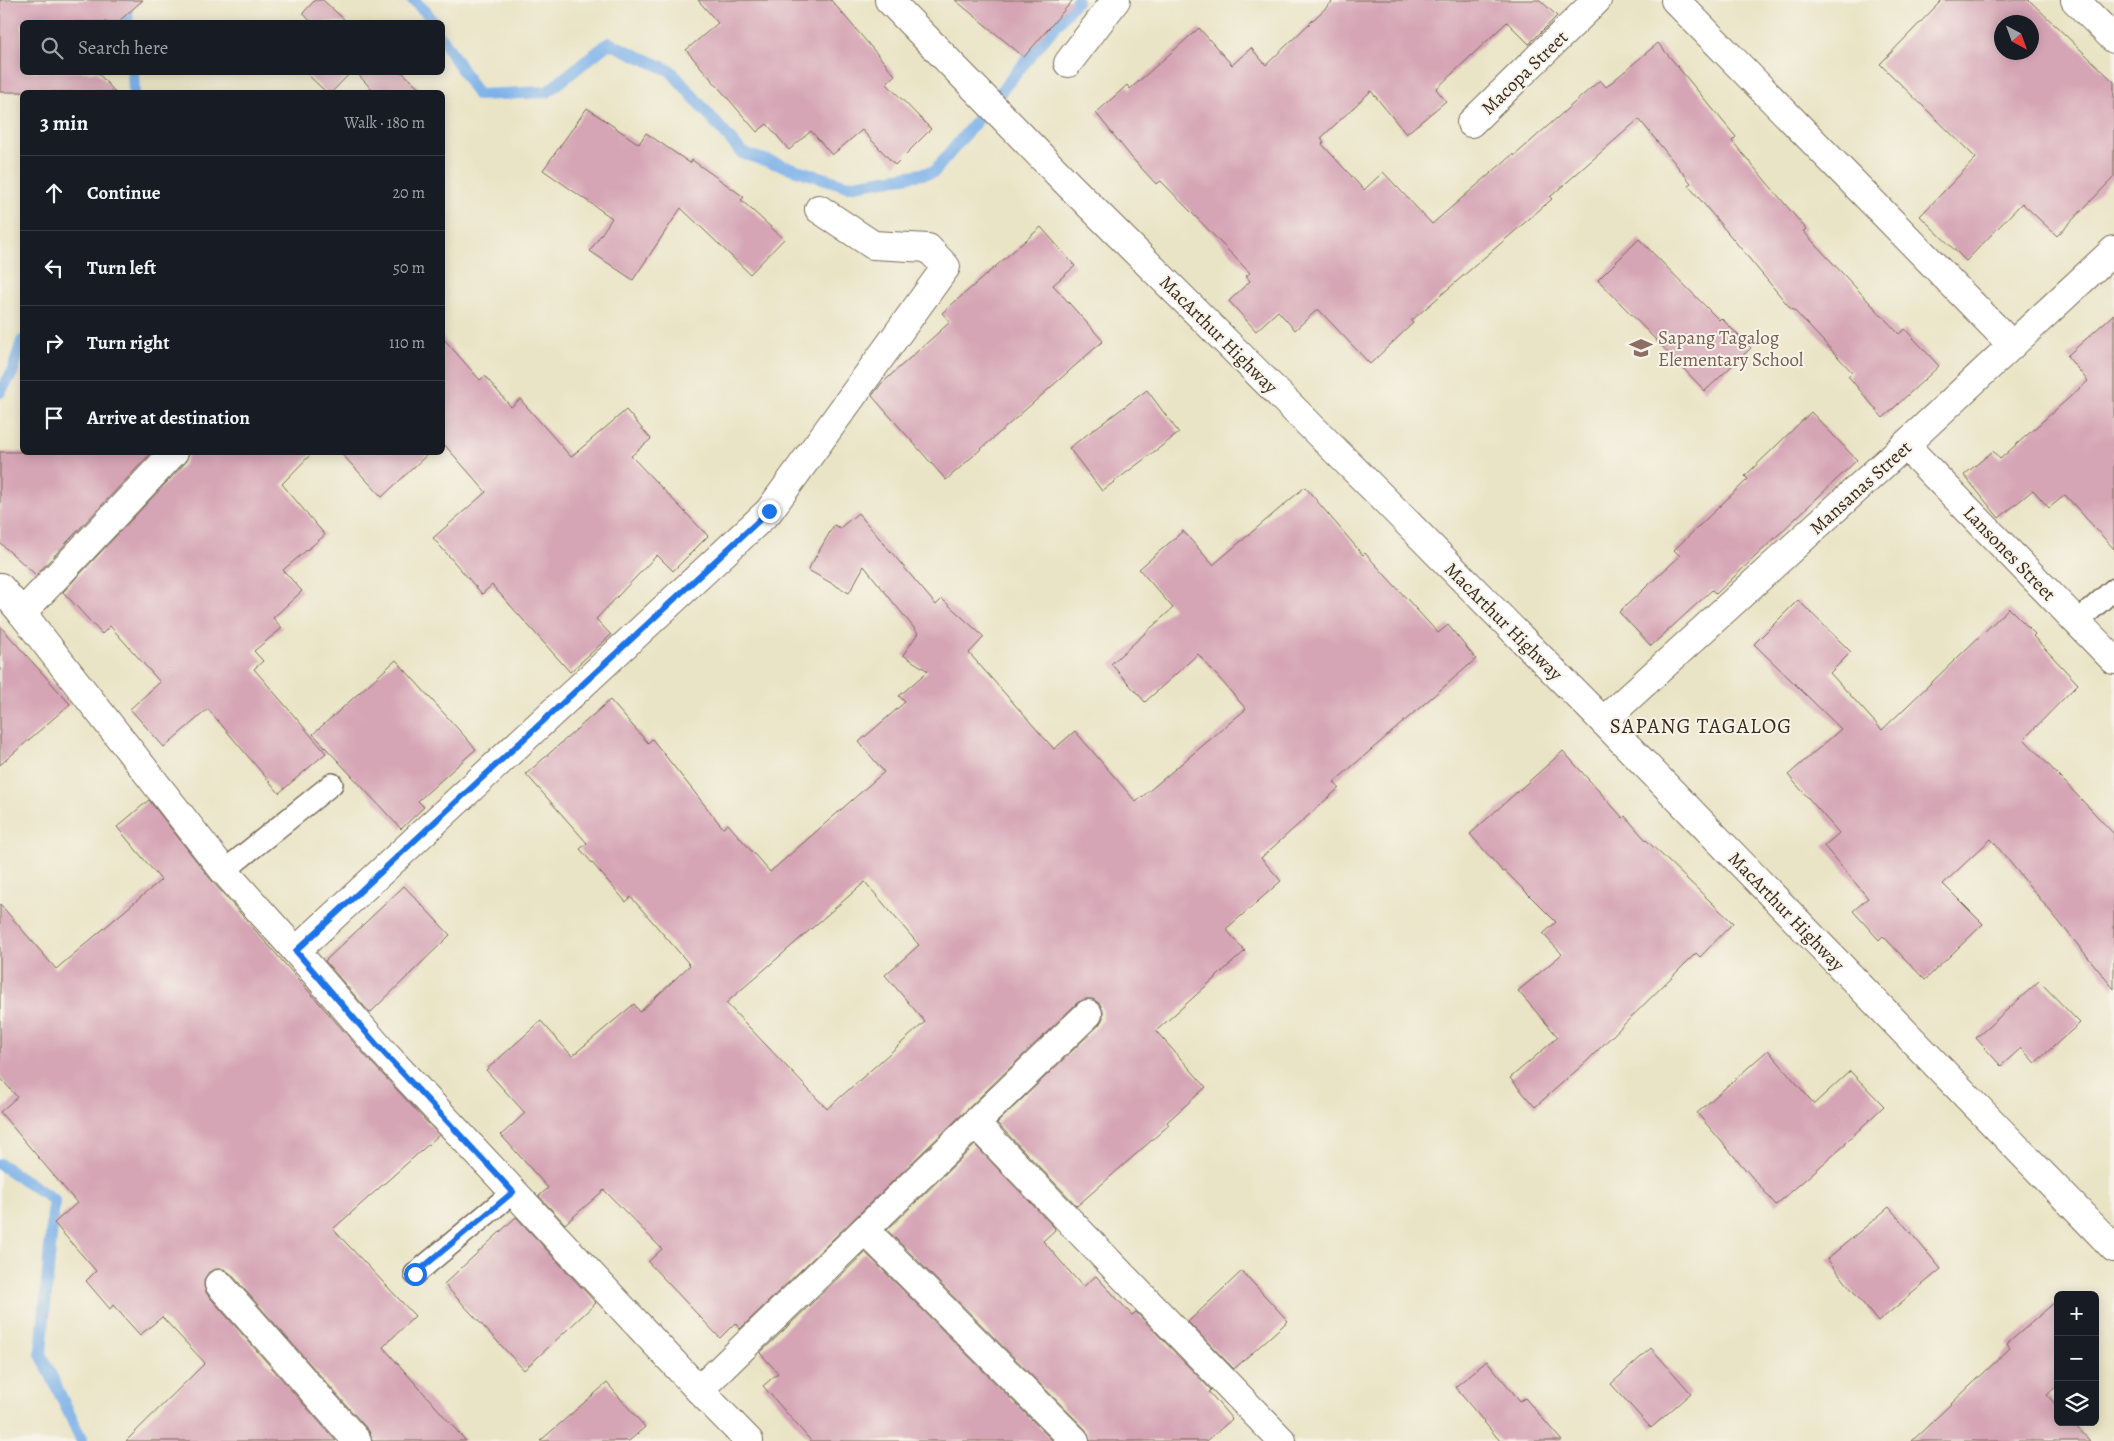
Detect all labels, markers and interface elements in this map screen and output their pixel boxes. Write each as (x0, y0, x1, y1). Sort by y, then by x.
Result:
north arrow (1994, 15, 2039, 60)
search box (20, 20, 445, 75)
street label: Macopa Street (1476, 25, 1574, 121)
icon: search (38, 34, 66, 62)
text: Search here (78, 35, 168, 61)
text: 3 min (40, 109, 88, 137)
text: Walk · 180 m (344, 112, 425, 134)
icon: ahead (40, 179, 68, 207)
text: Continue (87, 180, 161, 206)
text: 20 m (392, 182, 425, 204)
icon: left (40, 254, 68, 282)
text: Turn left (87, 255, 156, 281)
text: 50 m (393, 257, 425, 279)
street label: MacArthur Highway (1153, 270, 1284, 400)
place label: Sapang Tagalog Elementary School (1658, 325, 1804, 373)
icon: right (40, 329, 68, 357)
text: Turn right (87, 330, 169, 356)
text: 110 m (389, 332, 425, 354)
school or university icon: Sapang Tagalog Elementary School (1628, 335, 1654, 361)
icon: arrive (40, 404, 68, 432)
text: Arrive at destination (87, 405, 250, 431)
street label: Mansanas Street (1804, 435, 1917, 541)
route end (758, 500, 781, 523)
street label: Lansones Street (1957, 500, 2061, 607)
street label: MacArthur Highway (1438, 557, 1569, 687)
district label: SAPANG TAGALOG (1610, 712, 1792, 740)
street label: MacArthur Highway (1722, 846, 1851, 978)
route start (404, 1263, 427, 1286)
map controls (2054, 1291, 2099, 1426)
button: + (2054, 1291, 2099, 1336)
button: − (2054, 1336, 2099, 1381)
button: layers (2054, 1381, 2099, 1426)

